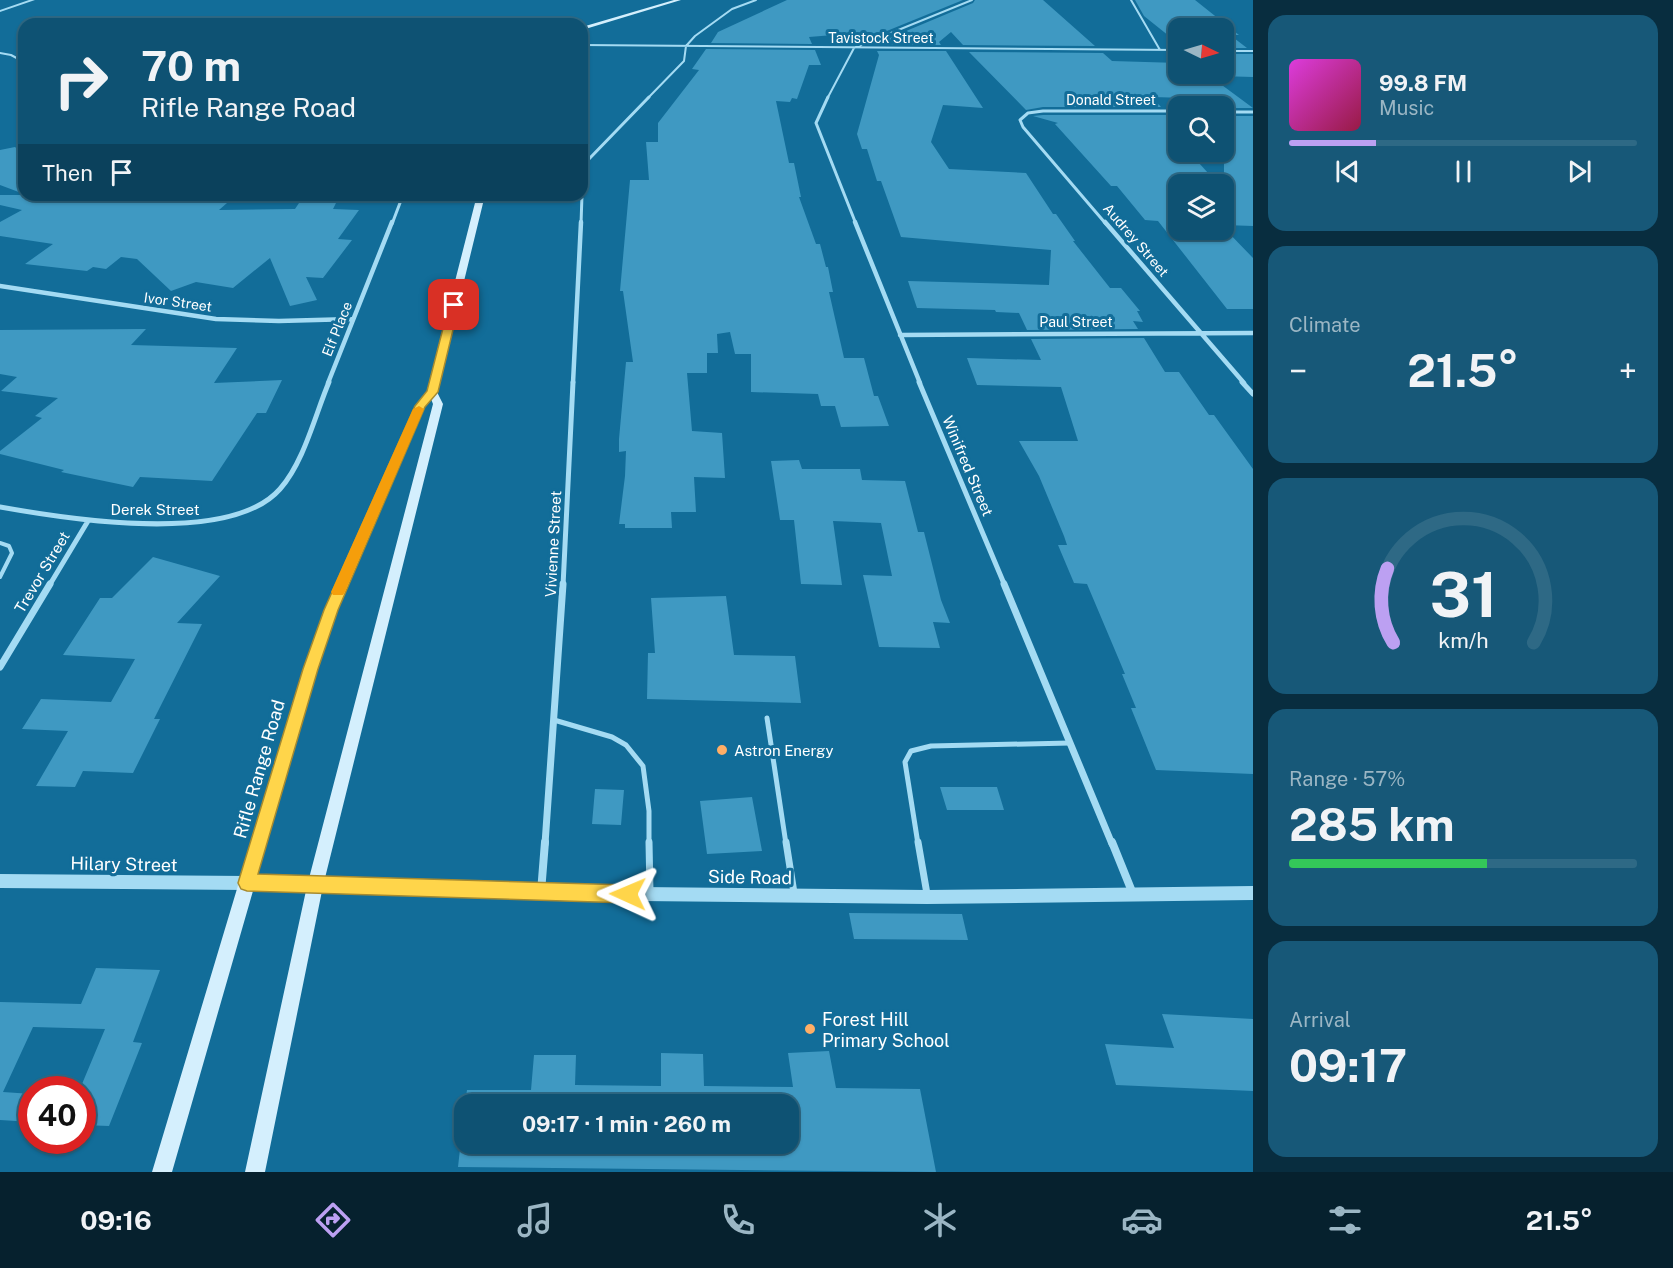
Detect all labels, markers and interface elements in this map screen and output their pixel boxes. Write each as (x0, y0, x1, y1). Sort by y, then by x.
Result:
north arrow (1168, 18, 1234, 84)
map controls (1168, 18, 1234, 240)
street label: Tavistock Street (828, 30, 934, 46)
text: 70 m (141, 41, 241, 90)
icon: right (42, 42, 120, 120)
text: 99.8 FM (1379, 70, 1467, 96)
text: Rifle Range Road (141, 91, 356, 123)
street label: Donald Street (1066, 92, 1156, 108)
button: search (1168, 96, 1234, 162)
text: Music (1379, 96, 1434, 120)
icon: previous (1331, 155, 1364, 188)
icon: pause (1447, 155, 1480, 188)
icon: next (1563, 155, 1596, 188)
icon: arrive (105, 156, 138, 189)
text: Then (42, 160, 93, 186)
button: layers (1168, 174, 1234, 240)
street label: Audrey Street (1100, 200, 1172, 280)
pin (428, 279, 479, 330)
icon: arrive (437, 288, 470, 321)
street label: Ivor Street (143, 289, 213, 315)
street label: Elf Place (319, 299, 355, 359)
text: Climate (1289, 313, 1361, 337)
street label: Paul Street (1039, 314, 1113, 330)
text: 21.5° (1407, 344, 1519, 397)
text: − (1289, 352, 1307, 390)
text: + (1619, 352, 1637, 390)
street label: Winifred Street (939, 413, 997, 519)
street label: Vivienne Street (542, 490, 564, 598)
street label: Derek Street (110, 501, 200, 518)
street label: Trevor Street (11, 528, 73, 616)
text: 31 (1429, 558, 1497, 631)
text: km/h (1438, 628, 1488, 653)
street label: Rifle Range Road (229, 697, 289, 841)
place label: Astron Energy (734, 742, 833, 759)
marker: Astron Energy (715, 743, 729, 757)
text: Range · 57% (1289, 767, 1405, 791)
text: 285 km (1289, 798, 1455, 851)
street label: Hilary Street (70, 853, 178, 875)
position arrow (596, 862, 660, 926)
street label: Side Road (708, 866, 792, 888)
text: Arrival (1289, 1008, 1351, 1032)
place label: Forest Hill Primary School (822, 1009, 950, 1051)
marker: Forest Hill Primary School (803, 1022, 817, 1036)
text: 09:17 (1289, 1039, 1407, 1092)
speed limit sign: 40 (18, 1076, 96, 1154)
text: 09:17 · 1 min · 260 m (522, 1111, 731, 1137)
icon: directions (312, 1199, 354, 1241)
icon: music (514, 1199, 556, 1241)
icon: phone (717, 1199, 759, 1241)
icon: climate (919, 1199, 961, 1241)
icon: car (1121, 1199, 1163, 1241)
icon: filters (1324, 1199, 1366, 1241)
text: 09:16 (80, 1204, 152, 1236)
text: 21.5° (1526, 1204, 1593, 1236)

